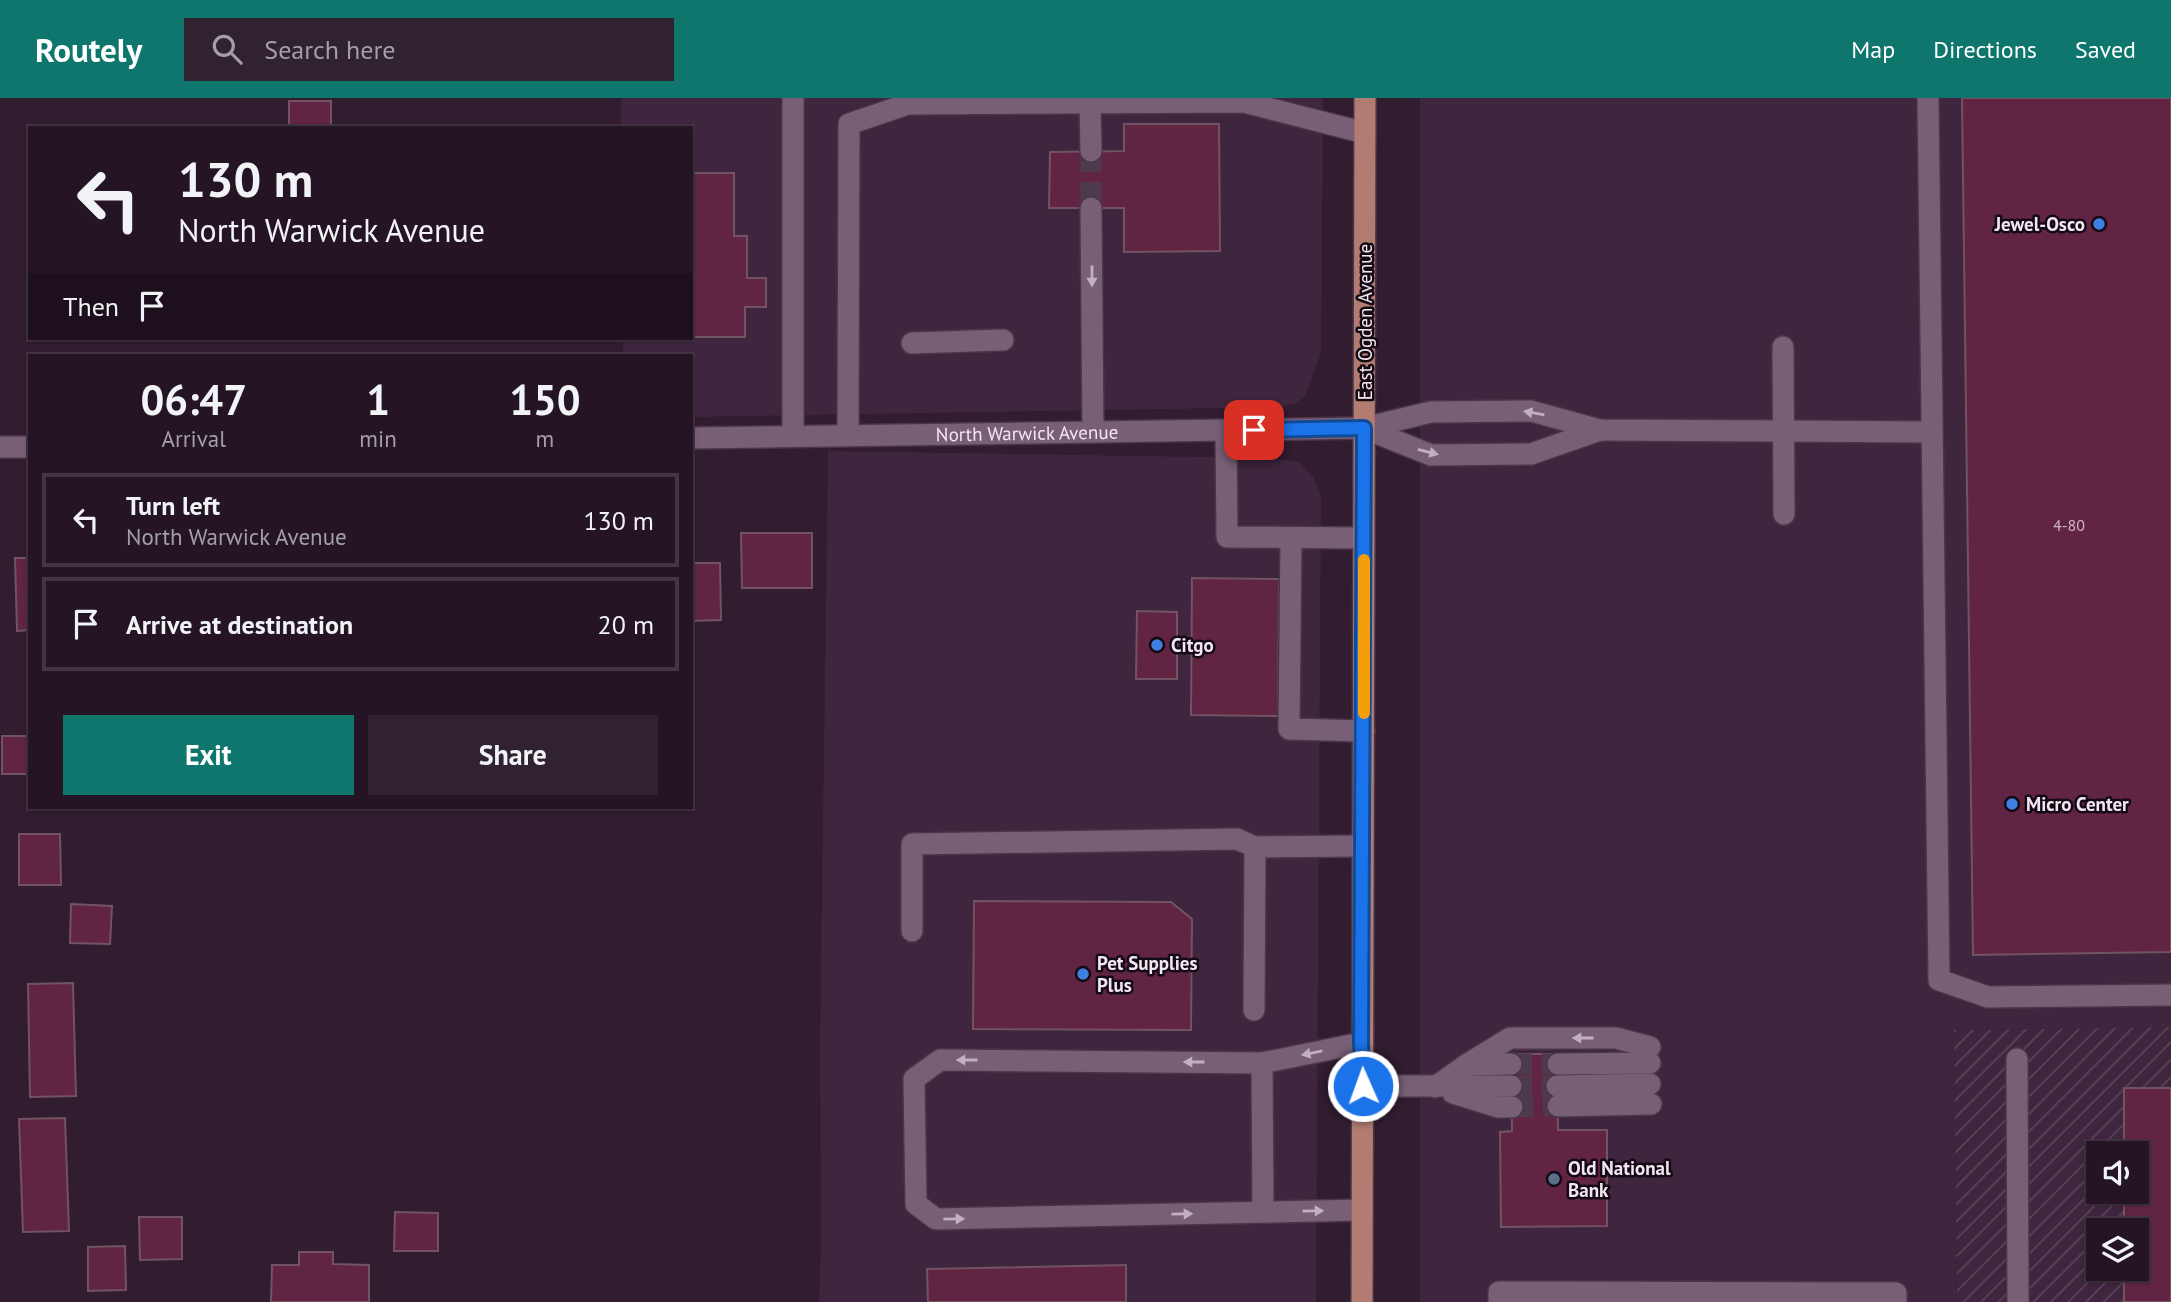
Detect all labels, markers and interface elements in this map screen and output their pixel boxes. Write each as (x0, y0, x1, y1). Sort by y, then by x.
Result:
search box (184, 18, 674, 81)
text: Routely (35, 28, 142, 71)
icon: search (208, 30, 246, 68)
text: Search here (264, 33, 395, 66)
text: Map (1851, 34, 1895, 65)
text: Directions (1933, 34, 2037, 65)
text: Saved (2075, 34, 2136, 65)
text: 130 m (178, 147, 313, 211)
icon: left (63, 154, 154, 245)
text: North Warwick Avenue (178, 209, 485, 251)
place label: Jewel-Osco (1994, 212, 2085, 236)
marker: Jewel-Osco (2091, 216, 2107, 232)
street label: East Ogden Avenue (1353, 244, 1377, 400)
one-way arrow (1086, 265, 1098, 287)
icon: arrive (133, 287, 171, 325)
text: Then (63, 290, 119, 323)
text: 06:47 (140, 372, 247, 427)
text: 1 (366, 372, 390, 427)
text: 150 (509, 372, 581, 427)
pin (1224, 400, 1284, 460)
one-way arrow (1523, 407, 1545, 418)
icon: arrive (1235, 411, 1273, 449)
street label: North Warwick Avenue (936, 420, 1118, 446)
text: Arrival (161, 424, 226, 453)
text: min (359, 424, 397, 453)
text: m (536, 424, 554, 453)
one-way arrow (1417, 447, 1439, 458)
text: Turn left (126, 489, 220, 522)
icon: left (67, 501, 105, 539)
text: 130 m (583, 504, 654, 537)
house number: 4-80 (2053, 515, 2085, 535)
text: North Warwick Avenue (126, 522, 347, 551)
icon: arrive (67, 605, 105, 643)
text: Arrive at destination (126, 608, 353, 641)
text: 20 m (598, 608, 654, 641)
place label: Citgo (1171, 633, 1214, 657)
marker: Citgo (1149, 637, 1165, 653)
button: Exit (63, 715, 354, 795)
button: Share (368, 715, 658, 795)
place label: Micro Center (2026, 792, 2129, 816)
marker: Micro Center (2004, 796, 2020, 812)
place label: Pet Supplies Plus (1097, 951, 1197, 997)
marker: Pet Supplies Plus (1075, 966, 1091, 982)
one-way arrow (1572, 1032, 1594, 1044)
one-way arrow (1301, 1047, 1323, 1058)
position arrow (1326, 1049, 1400, 1123)
one-way arrow (955, 1054, 977, 1066)
one-way arrow (1183, 1056, 1205, 1068)
map controls (2086, 1141, 2149, 1281)
button: sound (2086, 1141, 2149, 1204)
place label: Old National Bank (1568, 1156, 1671, 1202)
marker: Old National Bank (1546, 1171, 1562, 1187)
one-way arrow (1302, 1205, 1324, 1217)
one-way arrow (1171, 1208, 1193, 1220)
one-way arrow (943, 1213, 965, 1225)
button: layers (2086, 1218, 2149, 1281)

